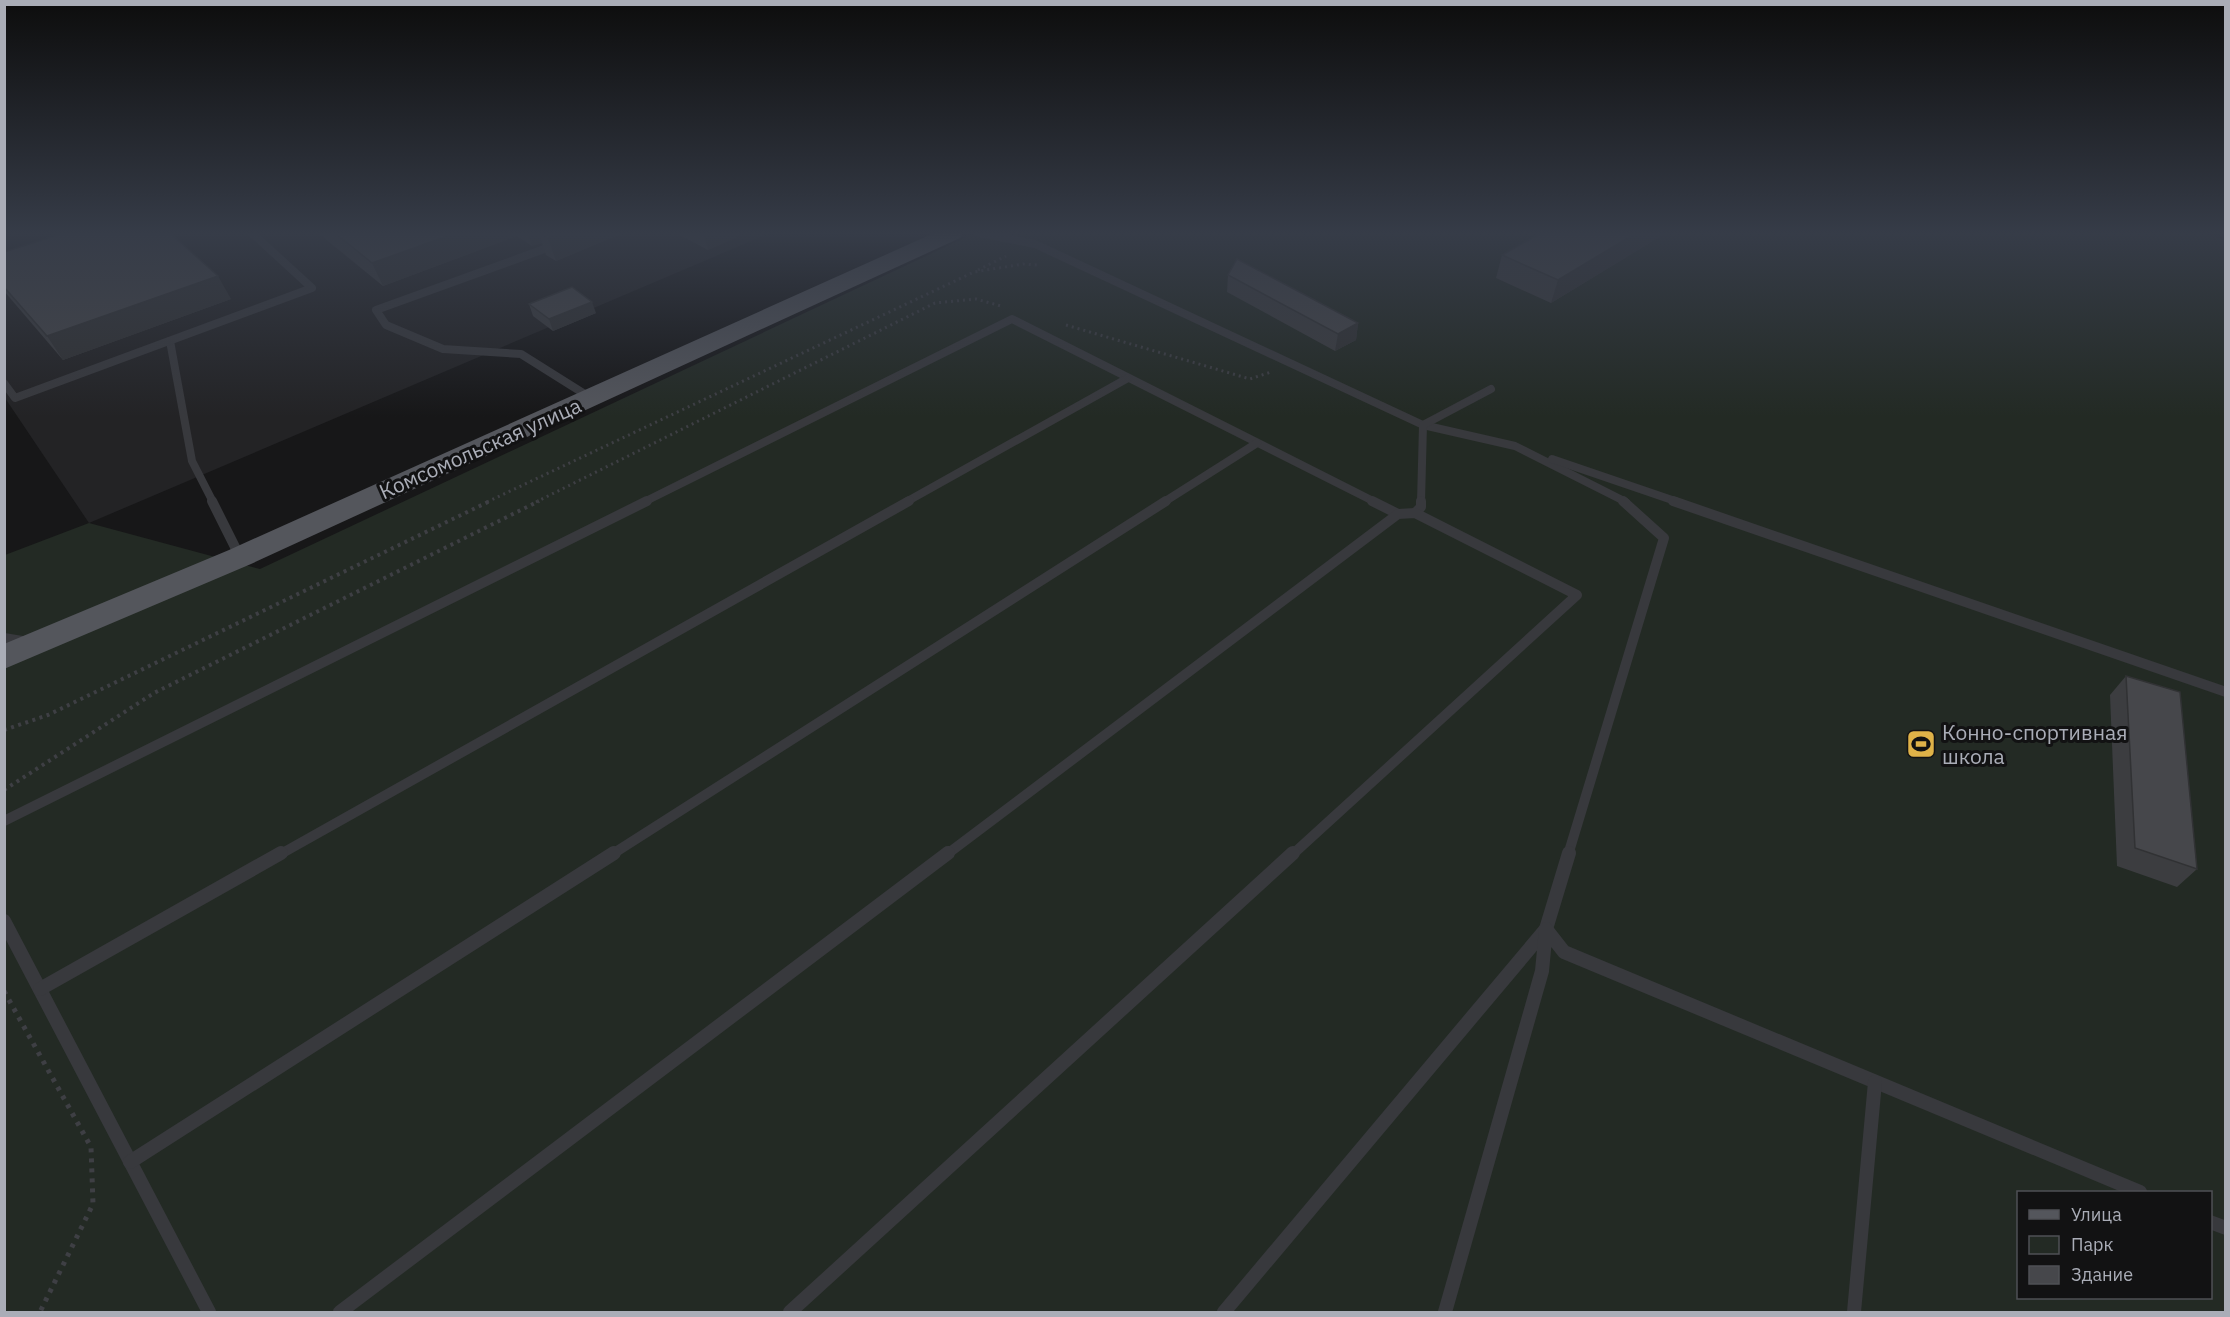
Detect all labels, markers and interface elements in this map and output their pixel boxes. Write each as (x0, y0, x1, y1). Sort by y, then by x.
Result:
street label: Комсомольская улица (374, 391, 586, 505)
place label: Конно-спортивная школа (1942, 718, 2127, 770)
sports icon: Конно-спортивная школа (1905, 728, 1937, 760)
legend (2017, 1191, 2212, 1299)
text: Улица (2071, 1203, 2122, 1226)
text: Парк (2071, 1233, 2114, 1256)
text: Здание (2071, 1263, 2133, 1286)

